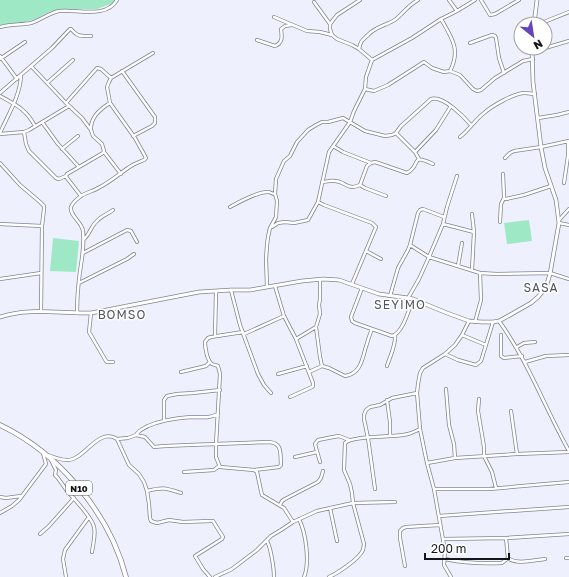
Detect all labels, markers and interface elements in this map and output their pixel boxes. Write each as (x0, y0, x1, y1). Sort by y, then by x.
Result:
north arrow (513, 16, 553, 56)
text: N (531, 37, 545, 53)
district label: SASA (523, 280, 559, 295)
district label: SEYIMO (374, 297, 426, 312)
district label: BOMSO (98, 307, 146, 322)
road number: N10 (66, 481, 92, 495)
scale bar (425, 535, 509, 561)
text: 200 m (431, 541, 466, 556)

